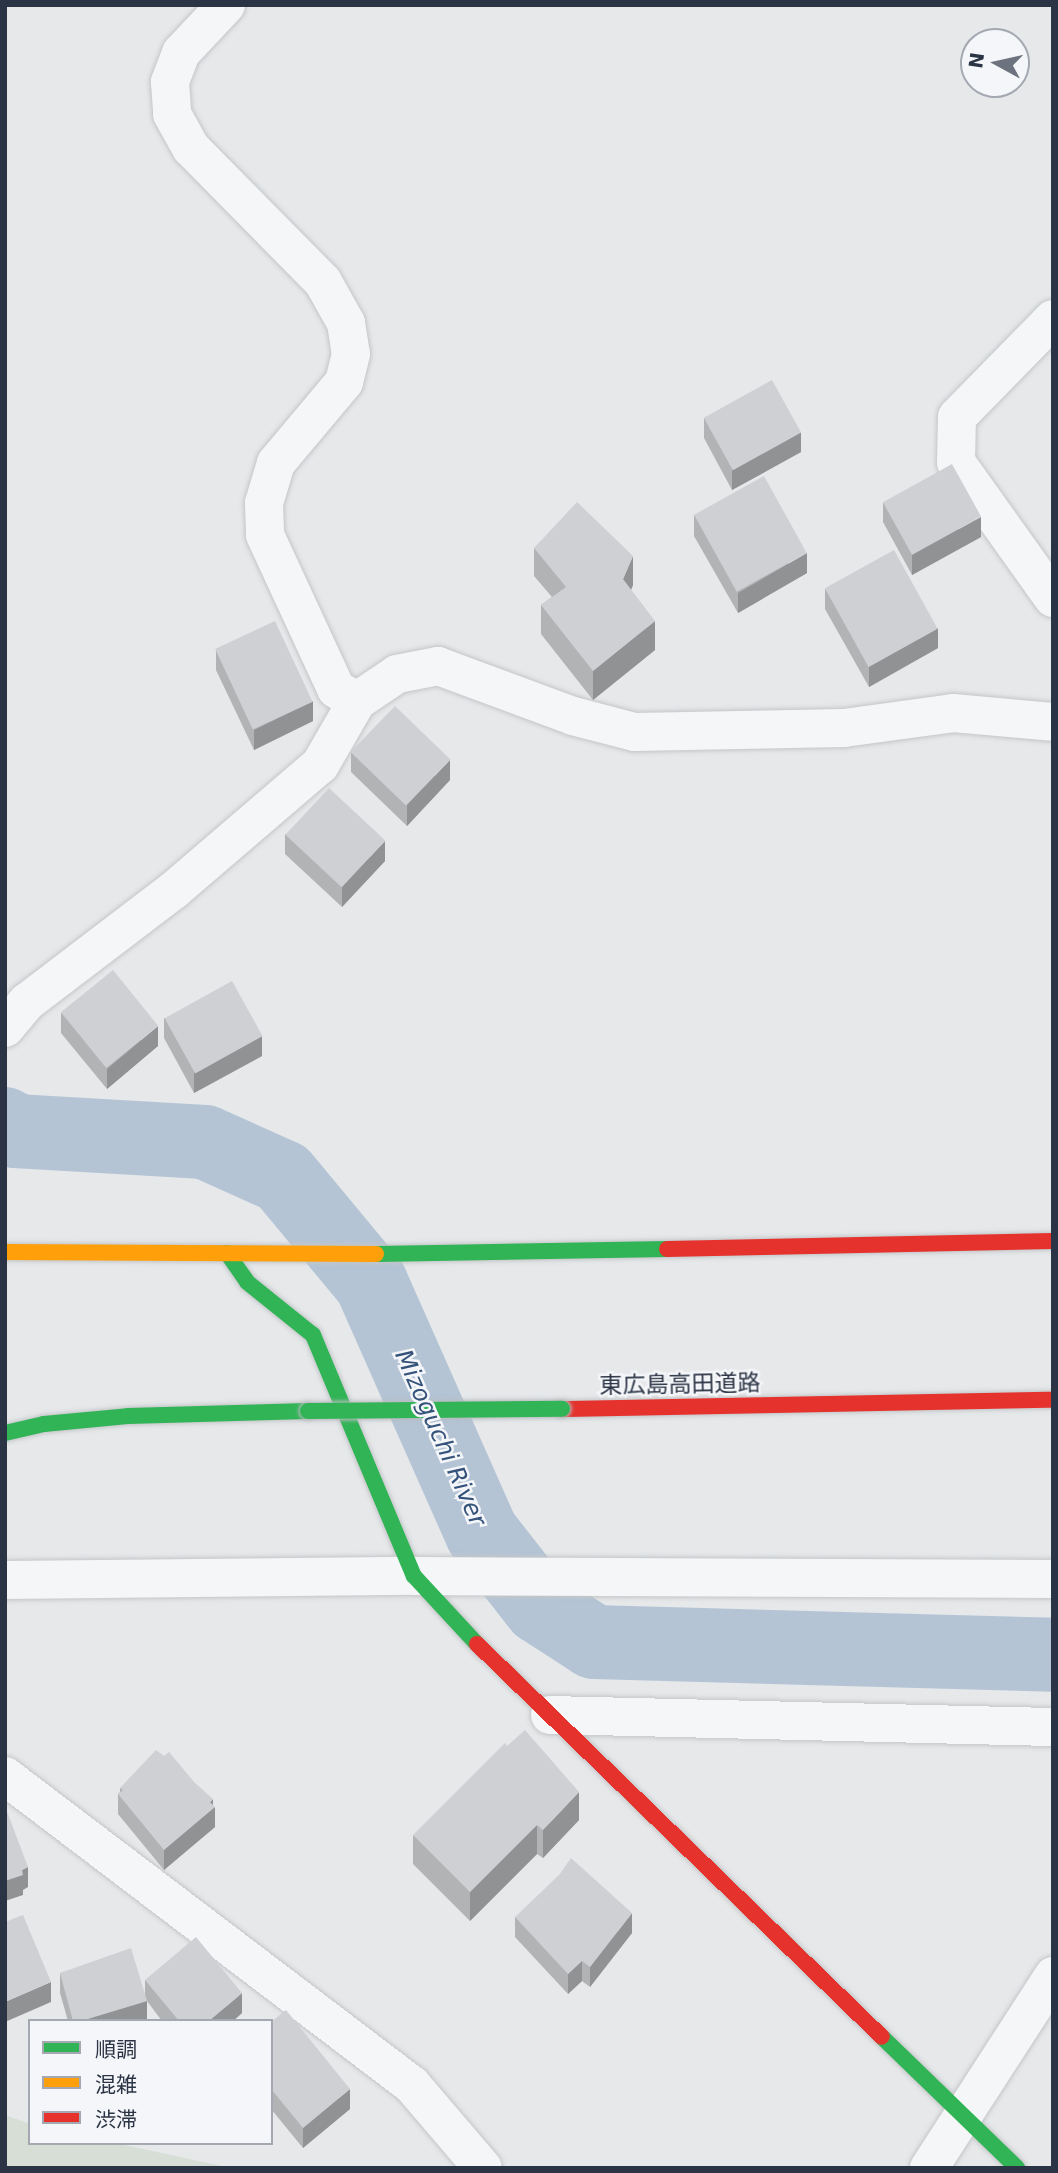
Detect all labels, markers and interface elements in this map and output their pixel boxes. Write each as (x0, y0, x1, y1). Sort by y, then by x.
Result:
north arrow (960, 28, 1030, 98)
text: N (964, 51, 988, 70)
water label: Mizoguchi River (388, 1345, 492, 1531)
street label: 東広島高田道路 (599, 1369, 761, 1399)
legend (28, 2019, 273, 2145)
text: 順調 (95, 2038, 137, 2062)
text: 混雑 (95, 2073, 137, 2097)
text: 渋滞 (95, 2108, 137, 2132)

